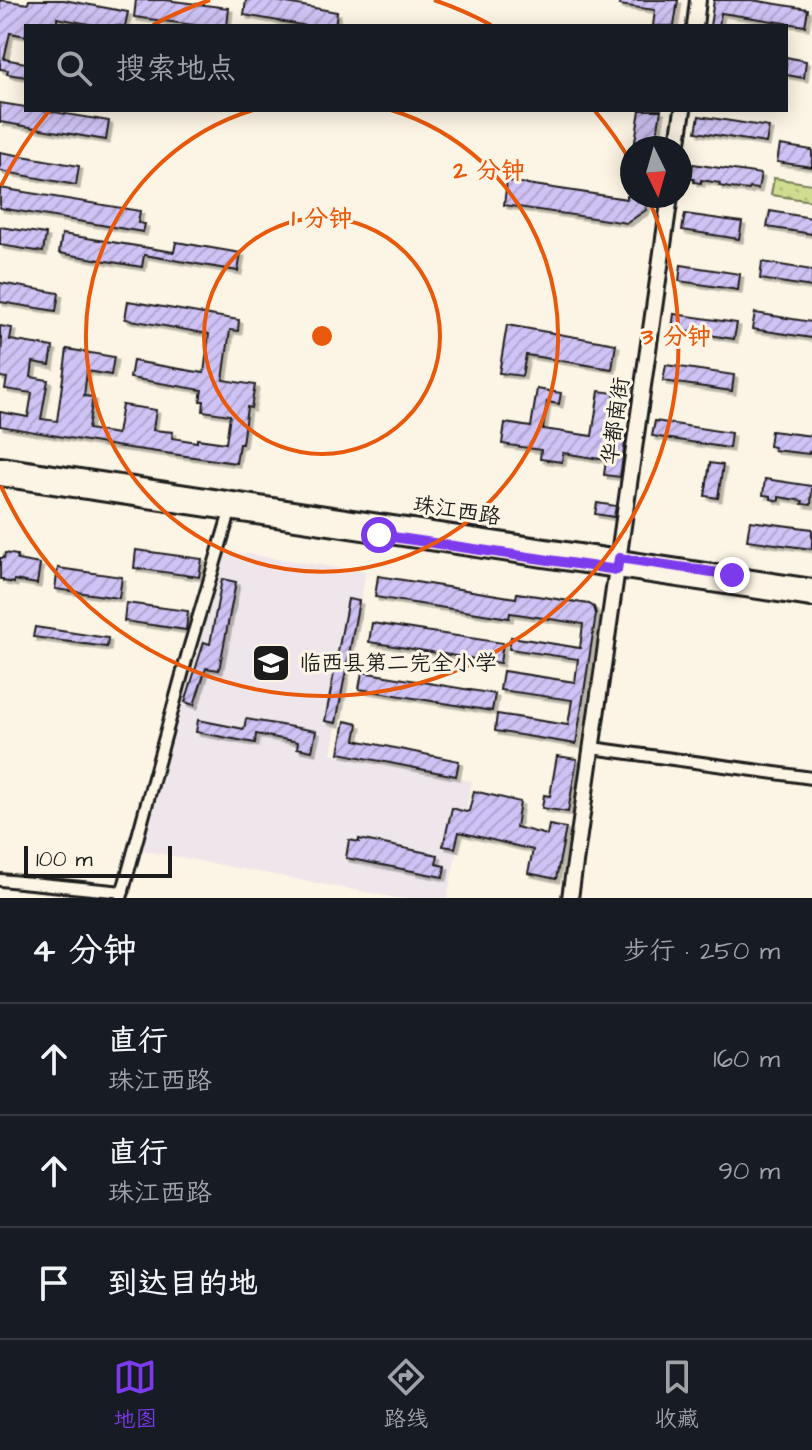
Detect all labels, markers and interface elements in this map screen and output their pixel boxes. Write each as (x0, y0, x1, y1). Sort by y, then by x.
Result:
search box (24, 24, 788, 112)
icon: search (52, 46, 96, 90)
text: 搜索地点 (116, 48, 236, 90)
north arrow (620, 136, 692, 208)
text: 2 分钟 (452, 154, 525, 188)
text: 1 分钟 (292, 202, 352, 236)
text: 3 分钟 (640, 320, 711, 354)
centre of rings (308, 322, 336, 350)
street label: 华都南街 (595, 375, 637, 467)
street label: 珠江西路 (411, 489, 503, 533)
route start (361, 517, 397, 553)
route end (714, 557, 750, 593)
school or university icon: 临西县第二完全小学 (250, 642, 292, 684)
place label: 临西县第二完全小学 (299, 648, 497, 679)
scale bar (24, 842, 172, 878)
text: 100 m (36, 844, 93, 875)
text: 4 分钟 (32, 927, 137, 975)
text: 步行 · 250 m (623, 933, 780, 969)
text: 直行 (108, 1020, 168, 1062)
icon: ahead (32, 1037, 76, 1081)
text: 160 m (713, 1041, 780, 1077)
text: 珠江西路 (108, 1063, 212, 1099)
text: 直行 (108, 1132, 168, 1174)
icon: ahead (32, 1149, 76, 1193)
text: 90 m (718, 1153, 780, 1189)
text: 珠江西路 (108, 1175, 212, 1211)
icon: arrive (32, 1261, 76, 1305)
text: 到达目的地 (108, 1263, 258, 1305)
tab: 地图 (113, 1355, 157, 1435)
tab: 路线 (384, 1355, 428, 1435)
tab: 收藏 (655, 1355, 699, 1435)

